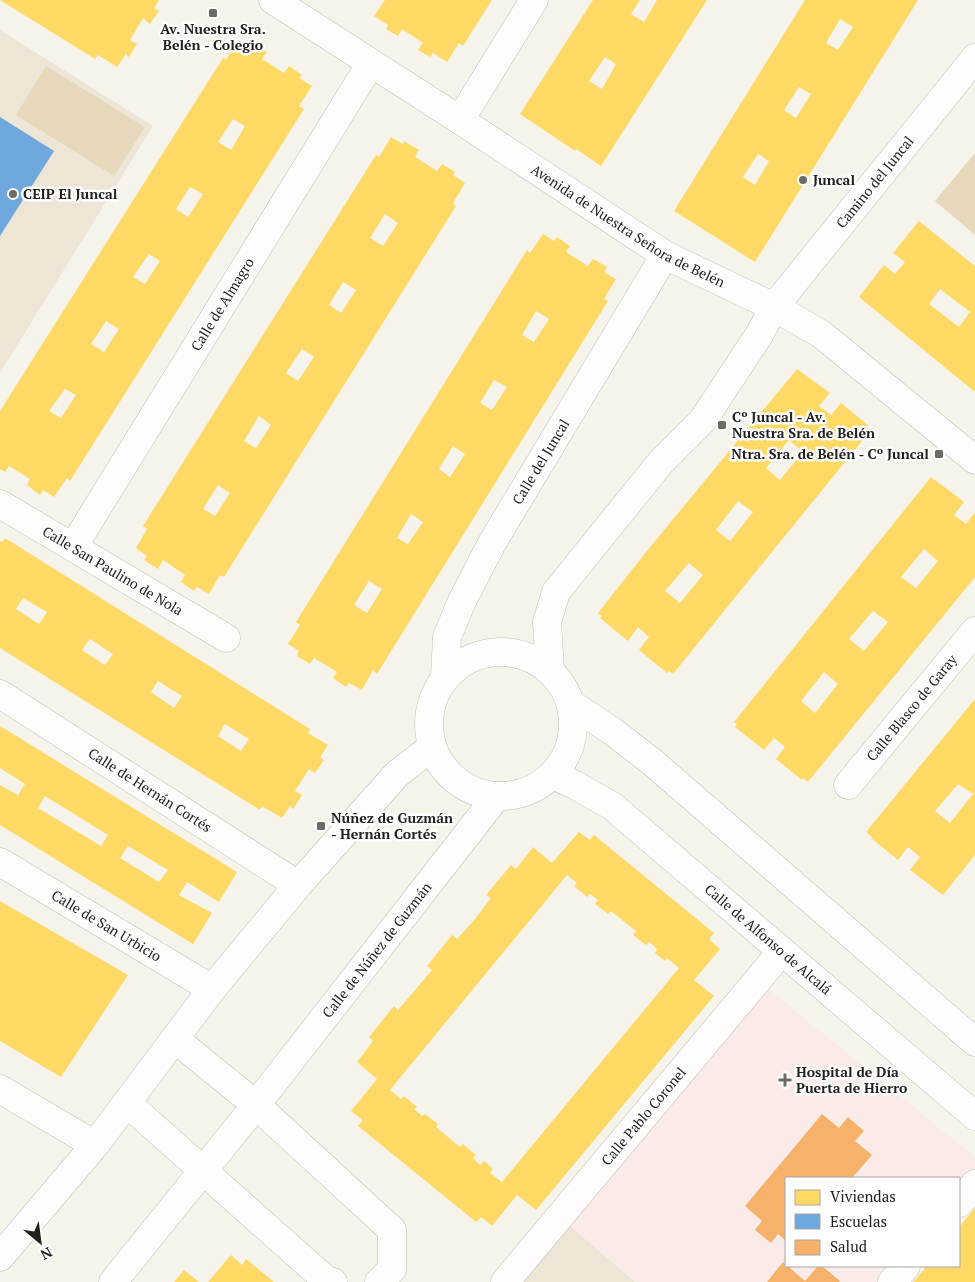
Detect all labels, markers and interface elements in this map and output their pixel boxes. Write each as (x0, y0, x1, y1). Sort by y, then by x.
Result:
marker: Av. Nuestra Sra. Belén - Colegio (207, 7, 219, 19)
place label: Av. Nuestra Sra. Belén - Colegio (160, 19, 266, 54)
street label: Camino del Juncal (831, 132, 917, 232)
street label: Avenida de Nuestra Señora de Belén (528, 159, 729, 292)
place label: Juncal (813, 170, 855, 189)
marker: Juncal (797, 174, 809, 186)
place label: CEIP El Juncal (23, 184, 118, 203)
marker: CEIP El Juncal (7, 188, 19, 200)
street label: Calle de Almagro (186, 254, 258, 354)
place label: Cº Juncal - Av. Nuestra Sra. de Belén (732, 407, 875, 442)
street label: Calle del Juncal (507, 415, 573, 508)
marker: Cº Juncal - Av. Nuestra Sra. de Belén (716, 419, 728, 431)
place label: Ntra. Sra. de Belén - Cº Juncal (731, 444, 929, 463)
marker: Ntra. Sra. de Belén - Cº Juncal (933, 448, 945, 460)
street label: Calle San Paulino de Nola (39, 521, 187, 619)
street label: Calle Blasco de Garay (862, 650, 961, 765)
street label: Calle de Hernán Cortés (85, 743, 216, 836)
place label: Núñez de Guzmán - Hernán Cortés (331, 808, 453, 843)
marker: Núñez de Guzmán - Hernán Cortés (315, 820, 327, 832)
street label: Calle de Núñez de Guzmán (317, 877, 436, 1022)
street label: Calle de Alfonso de Alcalá (701, 879, 836, 999)
street label: Calle de San Urbicio (48, 885, 165, 966)
place label: Hospital de Día Puerta de Hierro (796, 1062, 907, 1097)
street label: Calle Pablo Coronel (597, 1063, 690, 1169)
marker: Hospital de Día Puerta de Hierro (778, 1073, 792, 1087)
legend (785, 1177, 960, 1267)
text: Viviendas (830, 1186, 896, 1206)
text: Escuelas (830, 1211, 887, 1231)
north arrow (15, 1217, 65, 1267)
text: Salud (830, 1236, 867, 1256)
text: N (37, 1243, 56, 1265)

